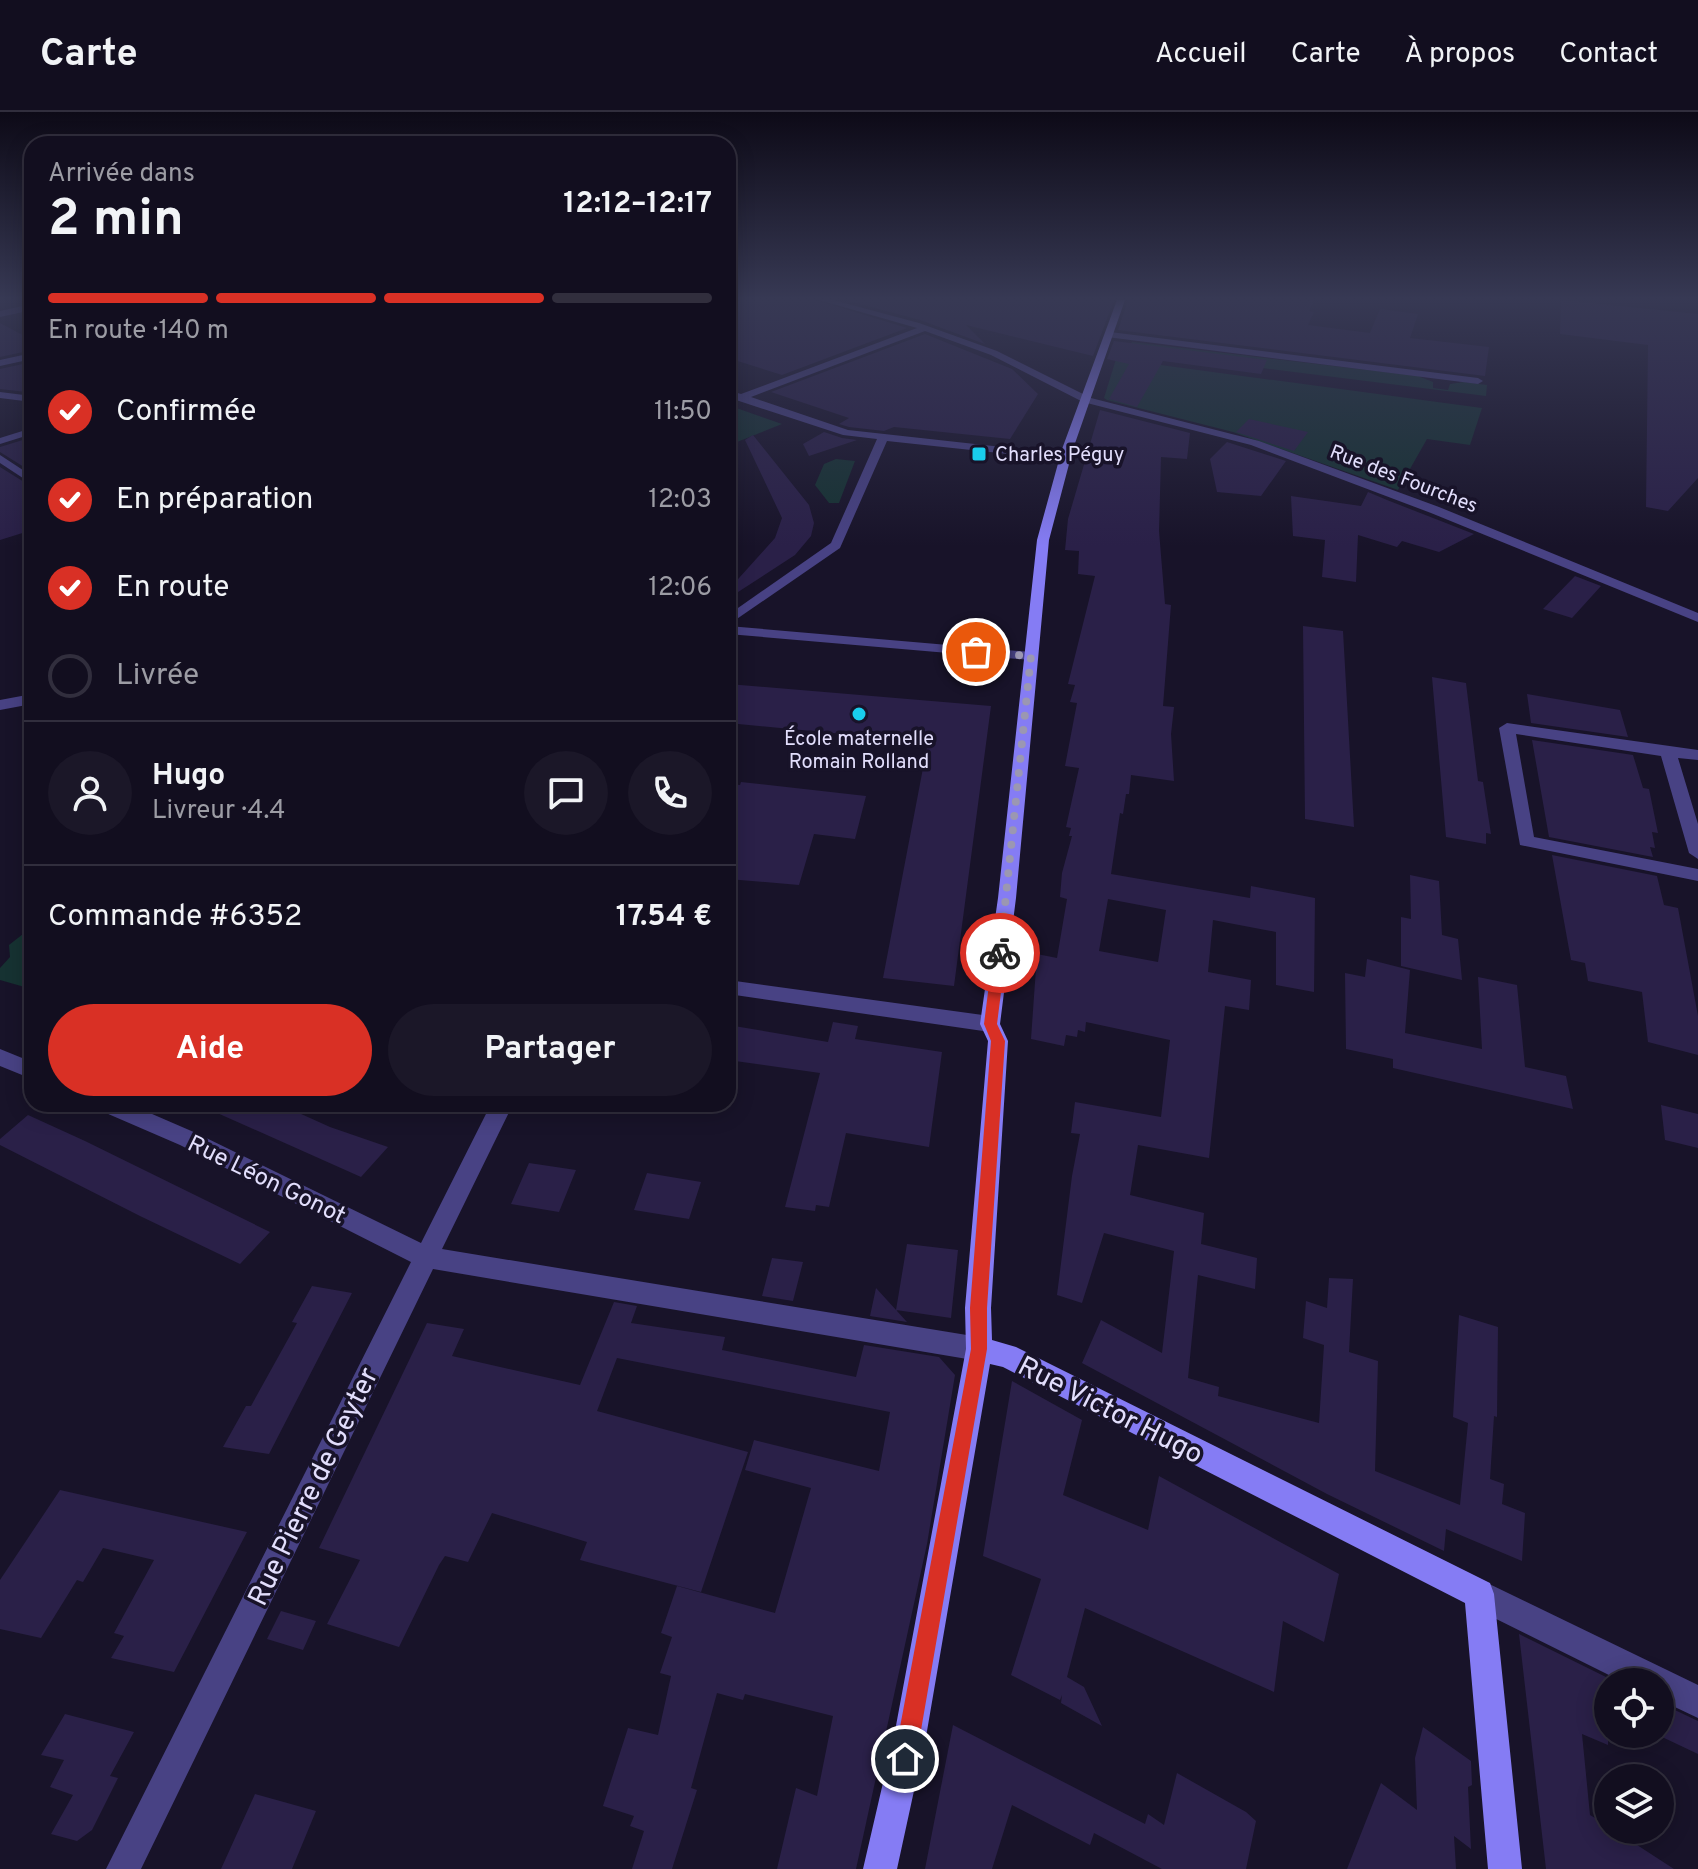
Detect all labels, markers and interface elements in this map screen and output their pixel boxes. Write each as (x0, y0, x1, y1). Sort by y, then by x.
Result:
text: Carte (40, 31, 138, 80)
text: Accueil (1155, 37, 1247, 73)
text: Carte (1291, 37, 1361, 73)
text: À propos (1405, 37, 1515, 73)
text: Contact (1559, 37, 1658, 73)
text: Arrivée dans (48, 158, 195, 191)
text: 12:12–12:17 (563, 186, 712, 223)
text: 2 min (48, 188, 184, 254)
text: En route · 140 m (48, 315, 229, 348)
icon: check (48, 390, 92, 434)
text: Confirmée (116, 394, 256, 431)
text: 11:50 (654, 396, 712, 429)
street label: Rue des Fourches (1326, 440, 1481, 520)
place label: Charles Péguy (995, 443, 1124, 469)
marker: Charles Péguy (970, 445, 988, 463)
icon: check (48, 478, 92, 522)
text: En préparation (116, 482, 313, 519)
text: 12:03 (648, 484, 712, 517)
icon: check (48, 566, 92, 610)
text: En route (116, 570, 230, 607)
text: 12:06 (648, 572, 712, 605)
pin (942, 618, 1010, 686)
icon: bag (954, 630, 998, 674)
text: Livrée (116, 658, 199, 695)
marker: École maternelle Romain Rolland (850, 705, 868, 723)
place label: École maternelle Romain Rolland (784, 725, 934, 776)
button: person (48, 751, 132, 835)
button: chat (524, 751, 608, 835)
button: phone (628, 751, 712, 835)
text: Hugo (152, 758, 225, 795)
text: Livreur · 4.4 (152, 795, 285, 828)
text: Commande #6352 (48, 899, 302, 936)
text: 17.54 € (616, 899, 712, 936)
courier (960, 913, 1040, 993)
icon: bike (978, 931, 1022, 975)
button: Aide (48, 1004, 372, 1096)
button: Partager (388, 1004, 712, 1096)
street label: Rue Léon Gonot (182, 1130, 350, 1232)
street label: Rue Victor Hugo (1011, 1350, 1208, 1474)
street label: Rue Pierre de Geyter (241, 1362, 388, 1612)
map controls (1594, 1668, 1674, 1844)
button: locate (1594, 1668, 1674, 1748)
pin (871, 1725, 939, 1793)
icon: home (883, 1737, 927, 1781)
button: layers (1594, 1764, 1674, 1844)

